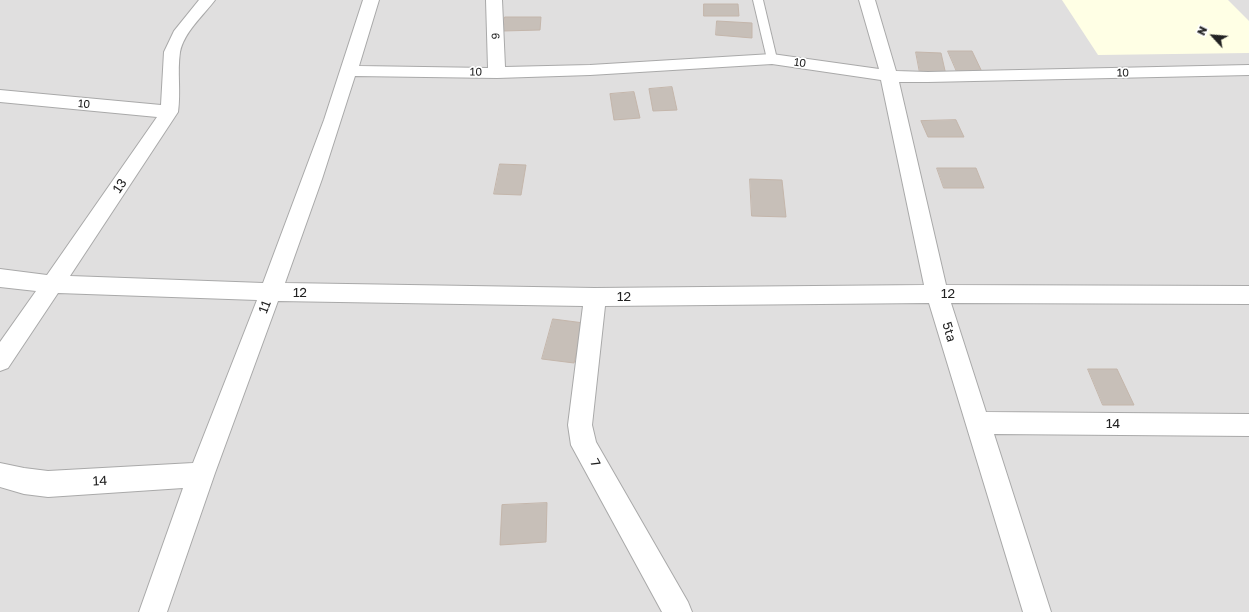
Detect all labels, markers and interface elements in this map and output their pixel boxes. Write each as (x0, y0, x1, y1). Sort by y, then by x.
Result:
north arrow (1193, 16, 1233, 56)
text: N (1194, 24, 1209, 37)
street label: 9 (489, 32, 503, 40)
street label: 10 (793, 56, 807, 70)
street label: 10 (470, 65, 482, 79)
street label: 10 (1117, 66, 1129, 80)
street label: 10 (77, 97, 91, 111)
street label: 13 (110, 176, 130, 196)
street label: 12 (293, 285, 307, 301)
street label: 12 (941, 286, 955, 302)
street label: 12 (617, 289, 631, 305)
street label: 11 (255, 298, 275, 316)
street label: 5ta (939, 320, 959, 344)
street label: 14 (1106, 416, 1120, 432)
street label: 7 (587, 456, 603, 470)
street label: 14 (92, 473, 108, 489)

